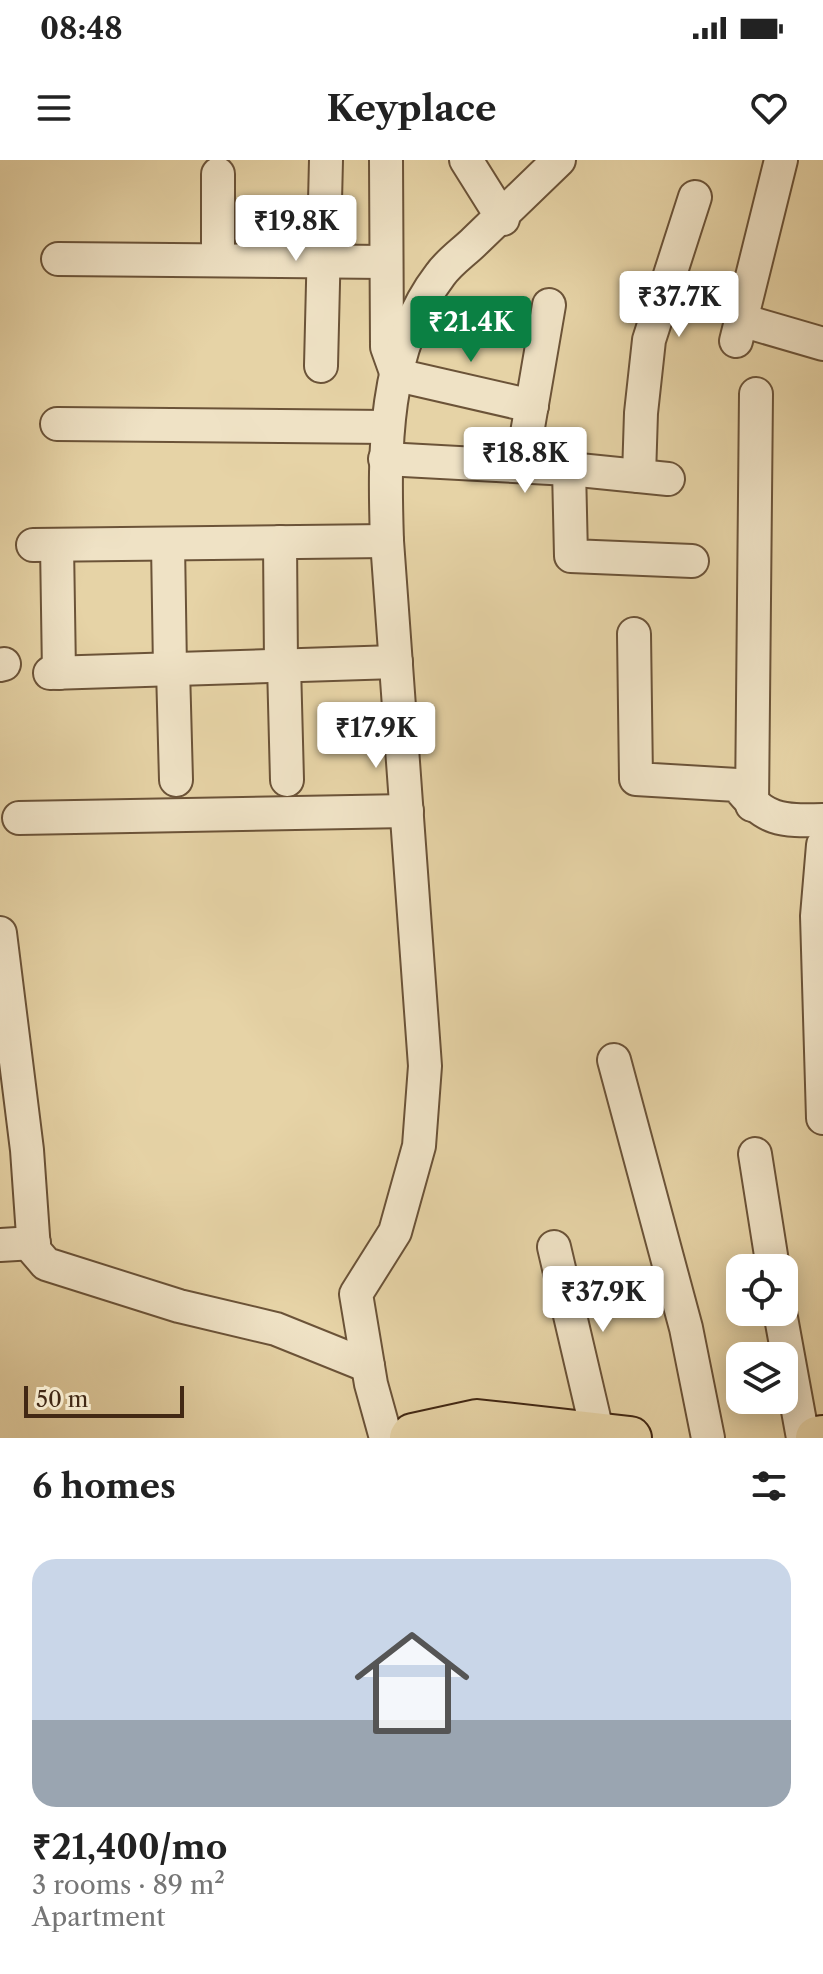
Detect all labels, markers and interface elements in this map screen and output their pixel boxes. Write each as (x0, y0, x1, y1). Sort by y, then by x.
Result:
text: 08:48 (40, 10, 123, 47)
icon: menu (32, 86, 76, 130)
text: Keyplace (327, 86, 496, 130)
icon: heart (747, 86, 791, 130)
pin: ₹19.8K (231, 195, 361, 263)
text: ₹19.8K (254, 205, 339, 237)
pin: ₹37.7K (614, 271, 744, 339)
text: ₹37.7K (638, 281, 720, 313)
pin: ₹21.4K (406, 296, 536, 364)
text: ₹21.4K (428, 306, 514, 338)
pin: ₹18.8K (460, 427, 590, 495)
text: ₹18.8K (482, 437, 568, 469)
pin: ₹17.9K (311, 702, 441, 770)
text: ₹17.9K (335, 712, 417, 744)
map controls (726, 1254, 798, 1414)
button: locate (726, 1254, 798, 1326)
pin: ₹37.9K (538, 1266, 668, 1334)
text: ₹37.9K (561, 1276, 645, 1308)
button: layers (726, 1342, 798, 1414)
scale bar (24, 1382, 184, 1418)
text: 50 m (36, 1386, 88, 1413)
icon: filters (747, 1464, 791, 1508)
text: 6 homes (32, 1465, 176, 1507)
icon: home (340, 1611, 484, 1755)
text: ₹21,400/mo (32, 1826, 227, 1868)
text: 3 rooms · 89 m² (32, 1869, 225, 1901)
text: Apartment (32, 1901, 165, 1933)

